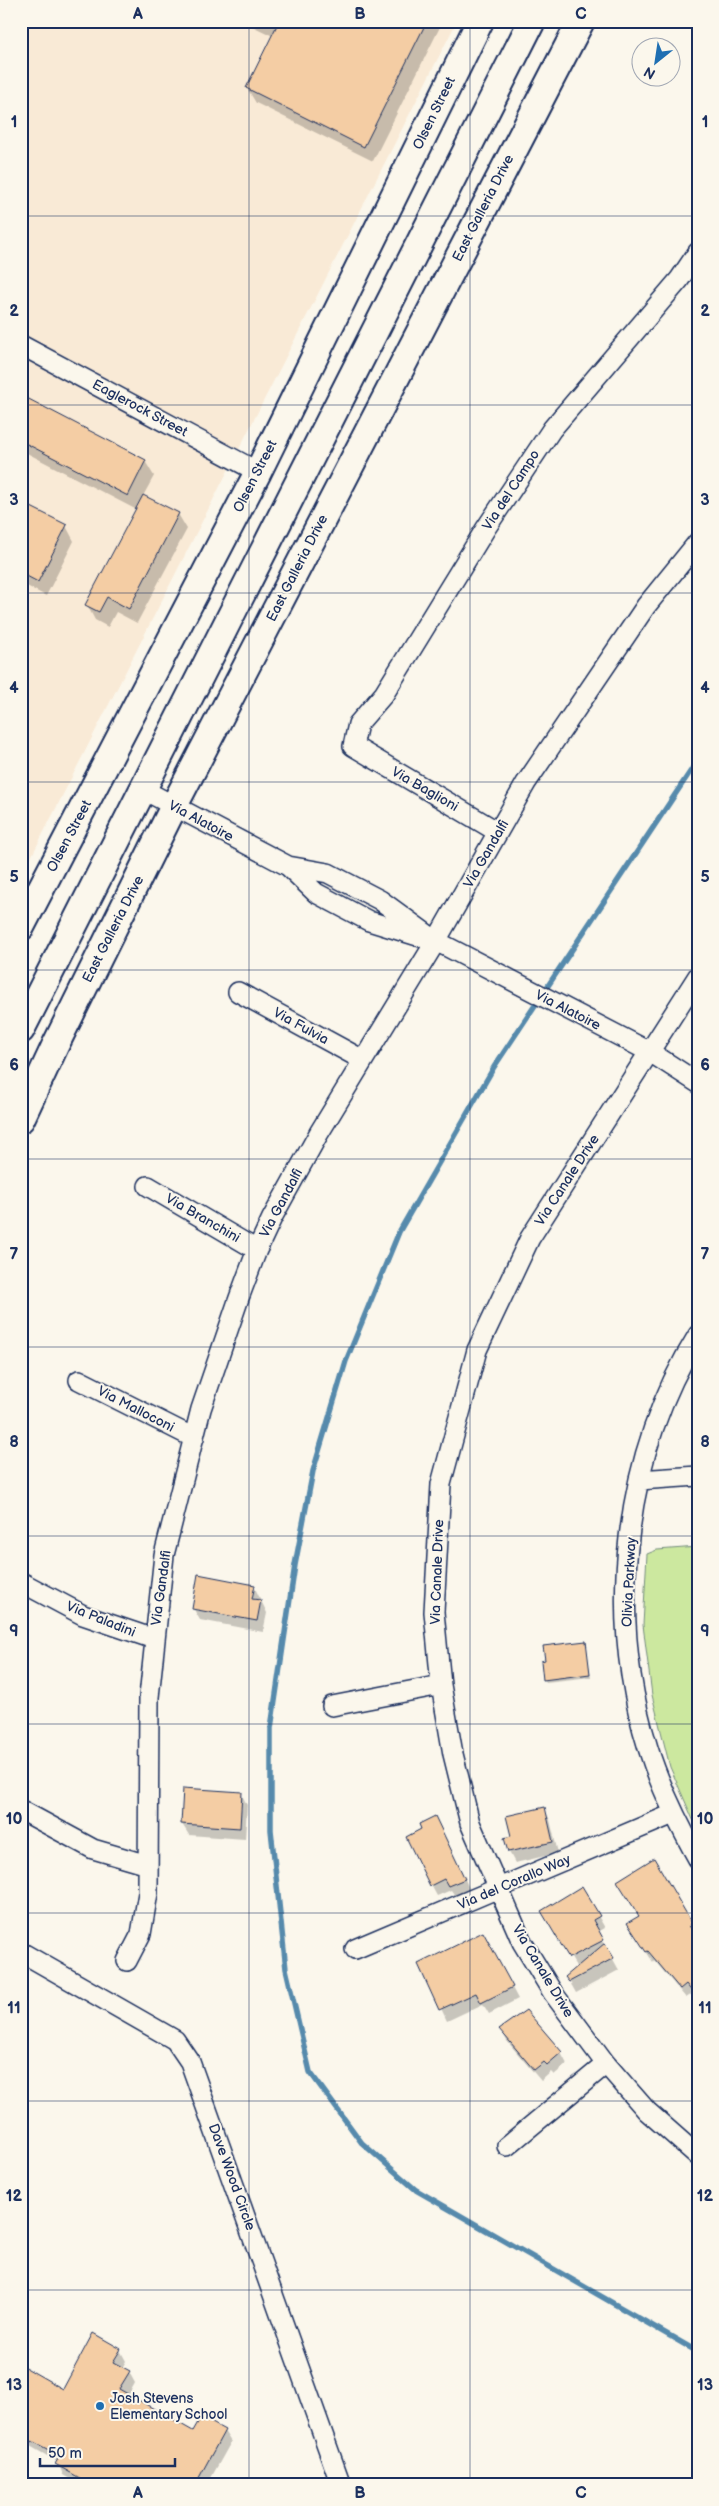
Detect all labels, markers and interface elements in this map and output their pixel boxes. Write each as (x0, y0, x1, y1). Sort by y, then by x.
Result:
text: A (132, 5, 143, 24)
text: B (354, 5, 366, 24)
text: C (575, 5, 587, 24)
north arrow (632, 38, 682, 88)
text: N (641, 63, 659, 83)
street label: Olsen Street (409, 73, 459, 152)
text: 1 (11, 113, 17, 132)
text: 1 (702, 113, 708, 132)
street label: East Galleria Drive (449, 152, 517, 264)
text: 2 (9, 302, 19, 321)
text: 2 (700, 302, 710, 321)
street label: Eaglerock Street (89, 376, 191, 441)
street label: Olsen Street (230, 436, 281, 515)
street label: Via del Campo (479, 447, 543, 533)
text: 3 (9, 491, 19, 510)
text: 3 (700, 491, 710, 510)
street label: East Galleria Drive (263, 512, 331, 624)
text: 4 (9, 679, 19, 698)
text: 4 (700, 679, 710, 698)
street label: Via Baglioni (388, 763, 462, 815)
street label: Olsen Street (43, 797, 95, 875)
street label: Via Alatoire (166, 797, 236, 845)
street label: Via Gandalfi (460, 817, 512, 891)
text: 5 (9, 868, 19, 887)
text: 5 (700, 868, 710, 887)
street label: East Galleria Drive (79, 873, 147, 985)
street label: Via Alatoire (532, 986, 604, 1034)
street label: Via Fulvia (270, 1004, 332, 1048)
text: 6 (9, 1056, 19, 1075)
text: 6 (700, 1056, 710, 1075)
street label: Via Canale Drive (531, 1131, 603, 1229)
street label: Via Gandalfi (256, 1166, 306, 1240)
street label: Via Branchini (163, 1190, 243, 1246)
text: 7 (10, 1245, 19, 1264)
text: 7 (701, 1245, 710, 1264)
street label: Via Malloconi (95, 1382, 177, 1436)
text: 8 (9, 1433, 19, 1452)
text: 8 (700, 1433, 710, 1452)
street label: Via Canale Drive (427, 1519, 447, 1625)
street label: Olivia Parkway (618, 1536, 640, 1627)
street label: Via Gandalfi (147, 1549, 175, 1627)
street label: Via Paladini (64, 1597, 138, 1641)
text: 9 (9, 1622, 19, 1641)
text: 9 (700, 1622, 710, 1641)
text: 10 (6, 1810, 22, 1829)
text: 10 (697, 1810, 713, 1829)
street label: Via del Corallo Way (455, 1850, 574, 1913)
street label: Via Canale Drive (509, 1921, 577, 2021)
text: 11 (7, 1999, 21, 2018)
text: 11 (698, 1999, 712, 2018)
street label: Dave Wood Circle (205, 2121, 259, 2233)
text: 12 (6, 2187, 23, 2206)
text: 12 (697, 2187, 714, 2206)
text: 13 (6, 2376, 22, 2395)
text: 13 (697, 2376, 713, 2395)
place label: Josh Stevens Elementary School (110, 2390, 228, 2423)
marker: Josh Stevens Elementary School (94, 2400, 106, 2412)
scale bar (40, 2436, 175, 2468)
text: 50 m (48, 2444, 82, 2463)
text: A (132, 2484, 143, 2503)
text: B (354, 2484, 366, 2503)
text: C (575, 2484, 587, 2503)

